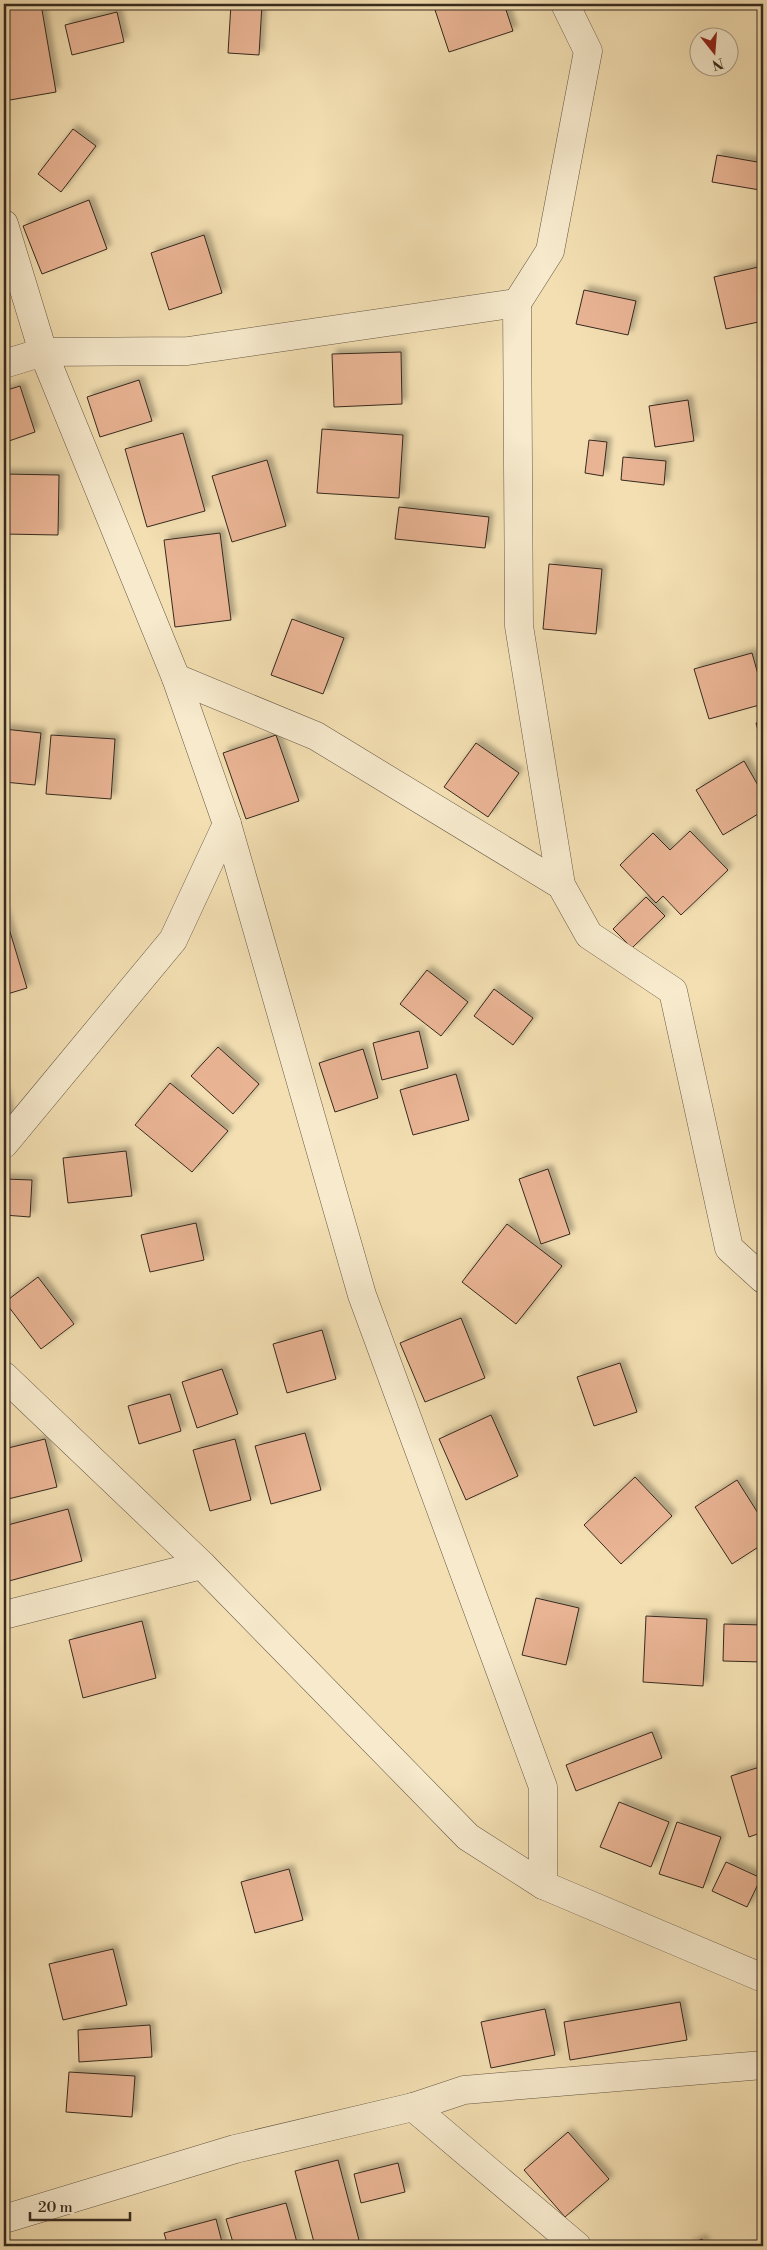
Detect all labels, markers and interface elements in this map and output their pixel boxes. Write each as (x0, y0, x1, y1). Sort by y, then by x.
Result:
north arrow (690, 28, 740, 78)
text: N (710, 53, 725, 74)
scale bar (30, 2190, 130, 2222)
text: 20 m (38, 2198, 73, 2217)

